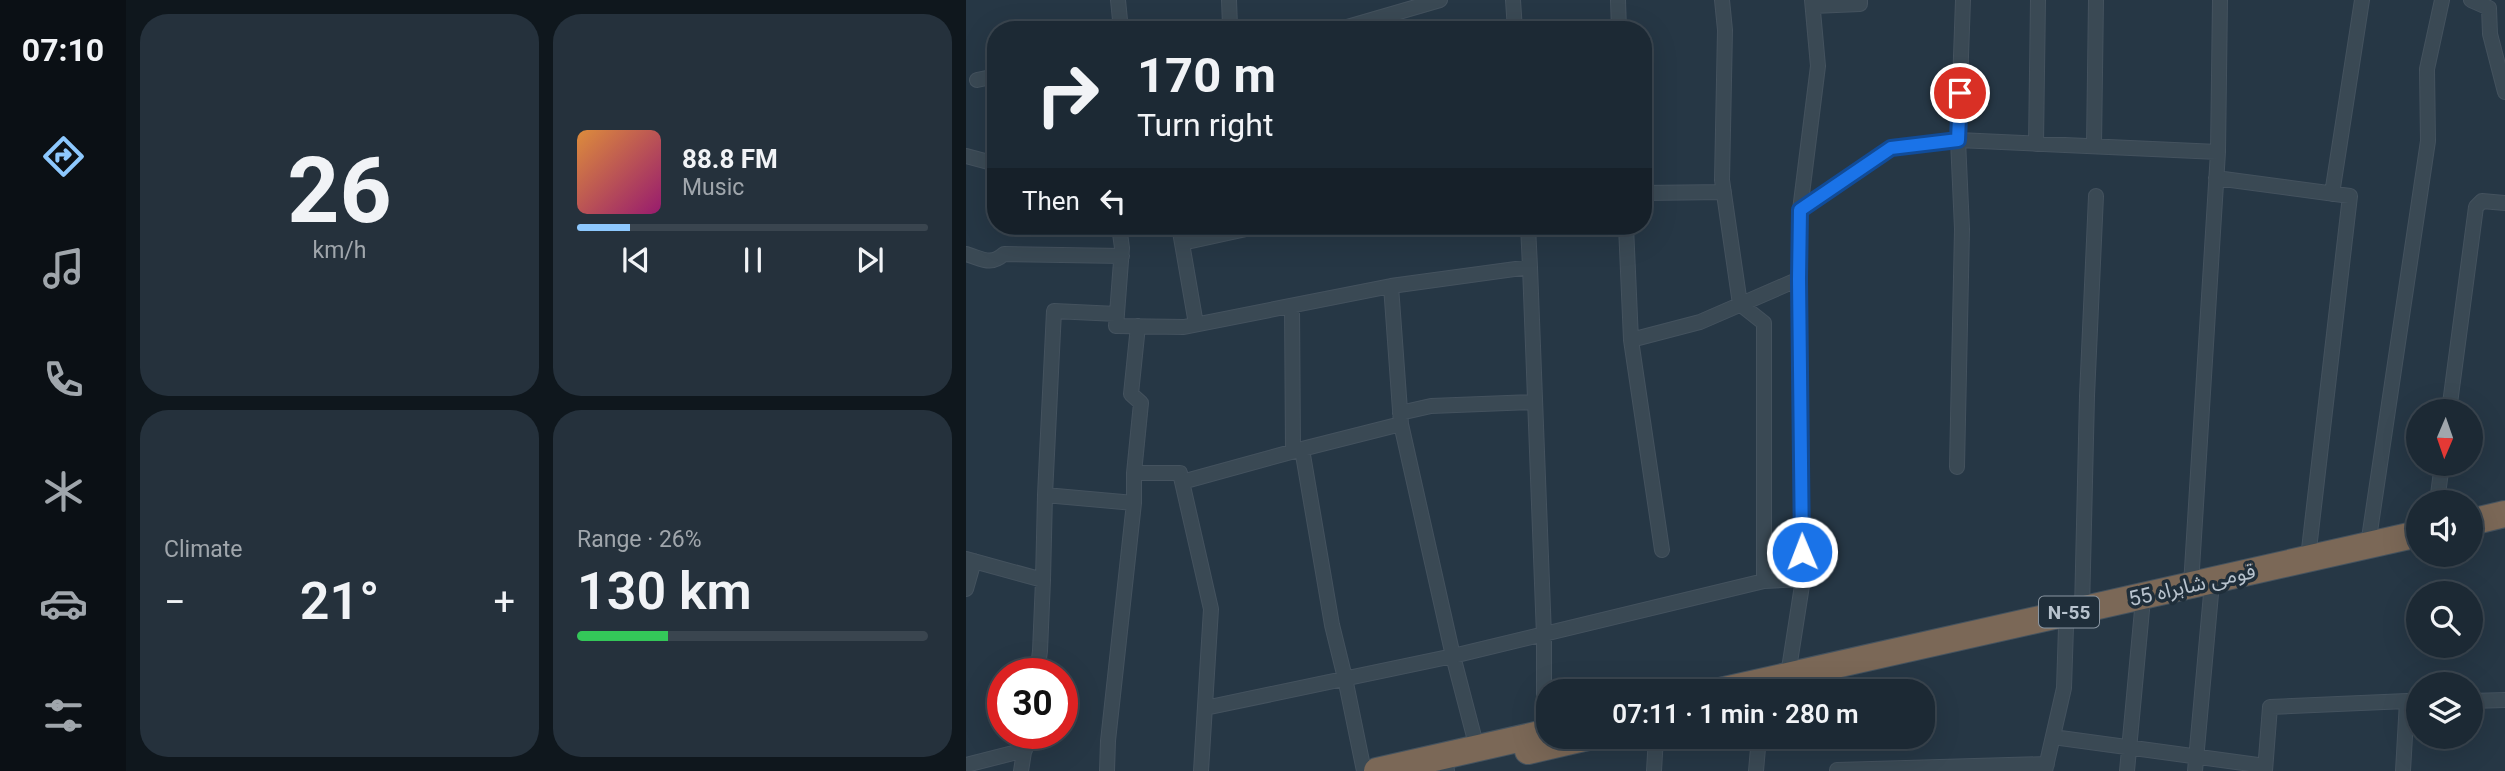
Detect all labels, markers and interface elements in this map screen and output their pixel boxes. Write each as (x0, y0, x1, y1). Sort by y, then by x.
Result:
text: 07:10 (22, 31, 104, 69)
text: 170 m (1137, 47, 1276, 104)
icon: right (1022, 49, 1113, 140)
pin (1930, 63, 1990, 123)
icon: arrive (1941, 74, 1979, 112)
text: Turn right (1137, 106, 1273, 144)
icon: directions (39, 132, 88, 181)
text: 26 (287, 138, 392, 244)
text: 88.8 FM (682, 144, 778, 174)
text: Music (682, 174, 744, 201)
icon: left (1094, 182, 1132, 220)
text: Then (1022, 186, 1080, 216)
text: km/h (313, 237, 367, 264)
icon: previous (617, 241, 655, 279)
icon: pause (734, 241, 772, 279)
icon: next (851, 241, 889, 279)
icon: music (39, 244, 88, 293)
icon: phone (39, 355, 88, 404)
north arrow (2406, 399, 2483, 476)
map controls (2406, 399, 2483, 749)
icon: climate (39, 467, 88, 516)
button: sound (2406, 490, 2483, 567)
position arrow (1765, 515, 1839, 589)
text: Range · 26% (577, 526, 702, 553)
text: Climate (164, 536, 243, 563)
street label: قومی شاہراہ 55 (2126, 559, 2258, 611)
text: 130 km (577, 561, 752, 622)
text: 21° (300, 571, 379, 632)
icon: car (39, 579, 88, 628)
text: − (164, 580, 186, 624)
text: + (493, 580, 515, 624)
button: search (2406, 581, 2483, 658)
road number: N-55 (2039, 596, 2099, 628)
speed limit sign: 30 (987, 658, 1078, 749)
button: layers (2406, 672, 2483, 749)
icon: filters (39, 691, 88, 740)
text: 07:11 · 1 min · 280 m (1612, 699, 1859, 729)

